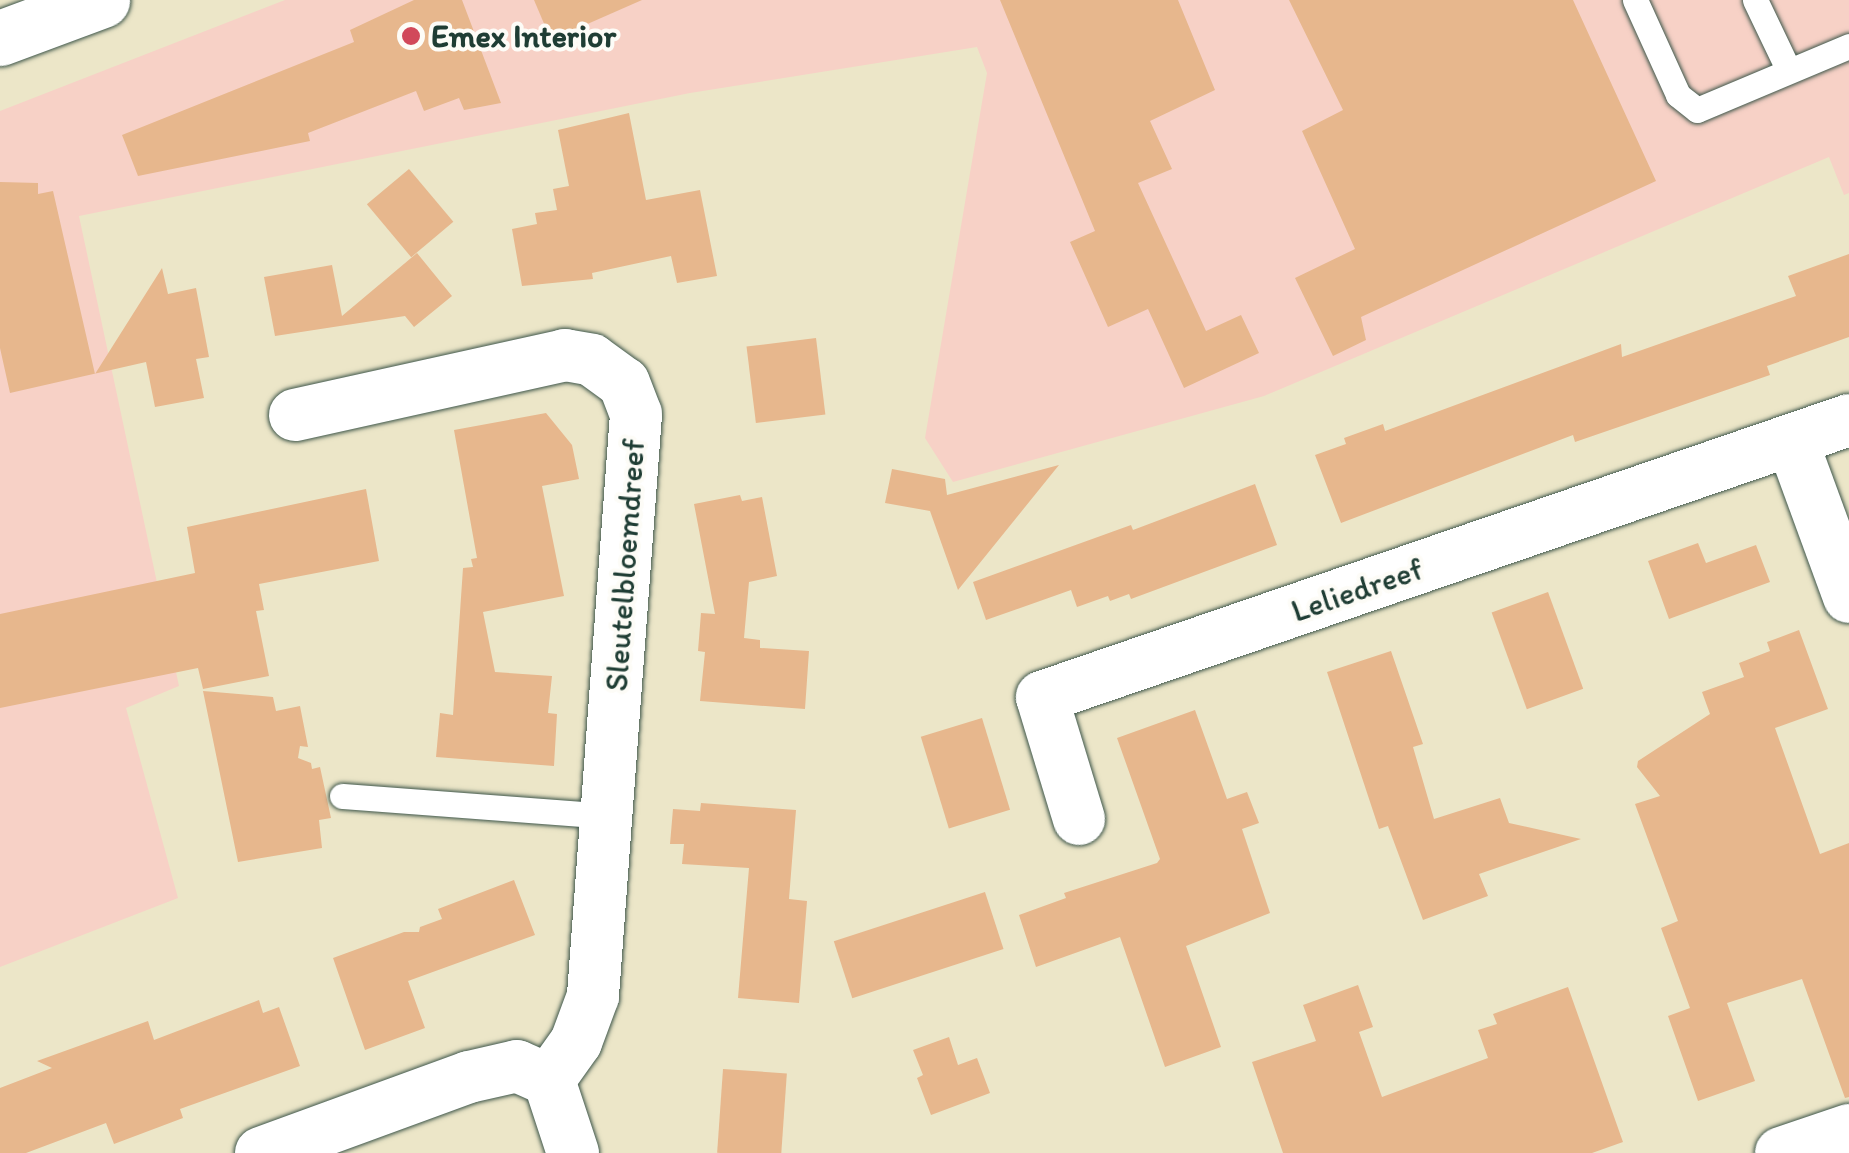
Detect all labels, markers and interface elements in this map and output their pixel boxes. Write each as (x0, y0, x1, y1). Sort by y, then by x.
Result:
place label: Emex Interior (431, 17, 620, 55)
marker: Emex Interior (400, 25, 422, 47)
street label: Sleutelbloemdreef (597, 437, 653, 693)
street label: Leliedreef (1286, 550, 1428, 630)

